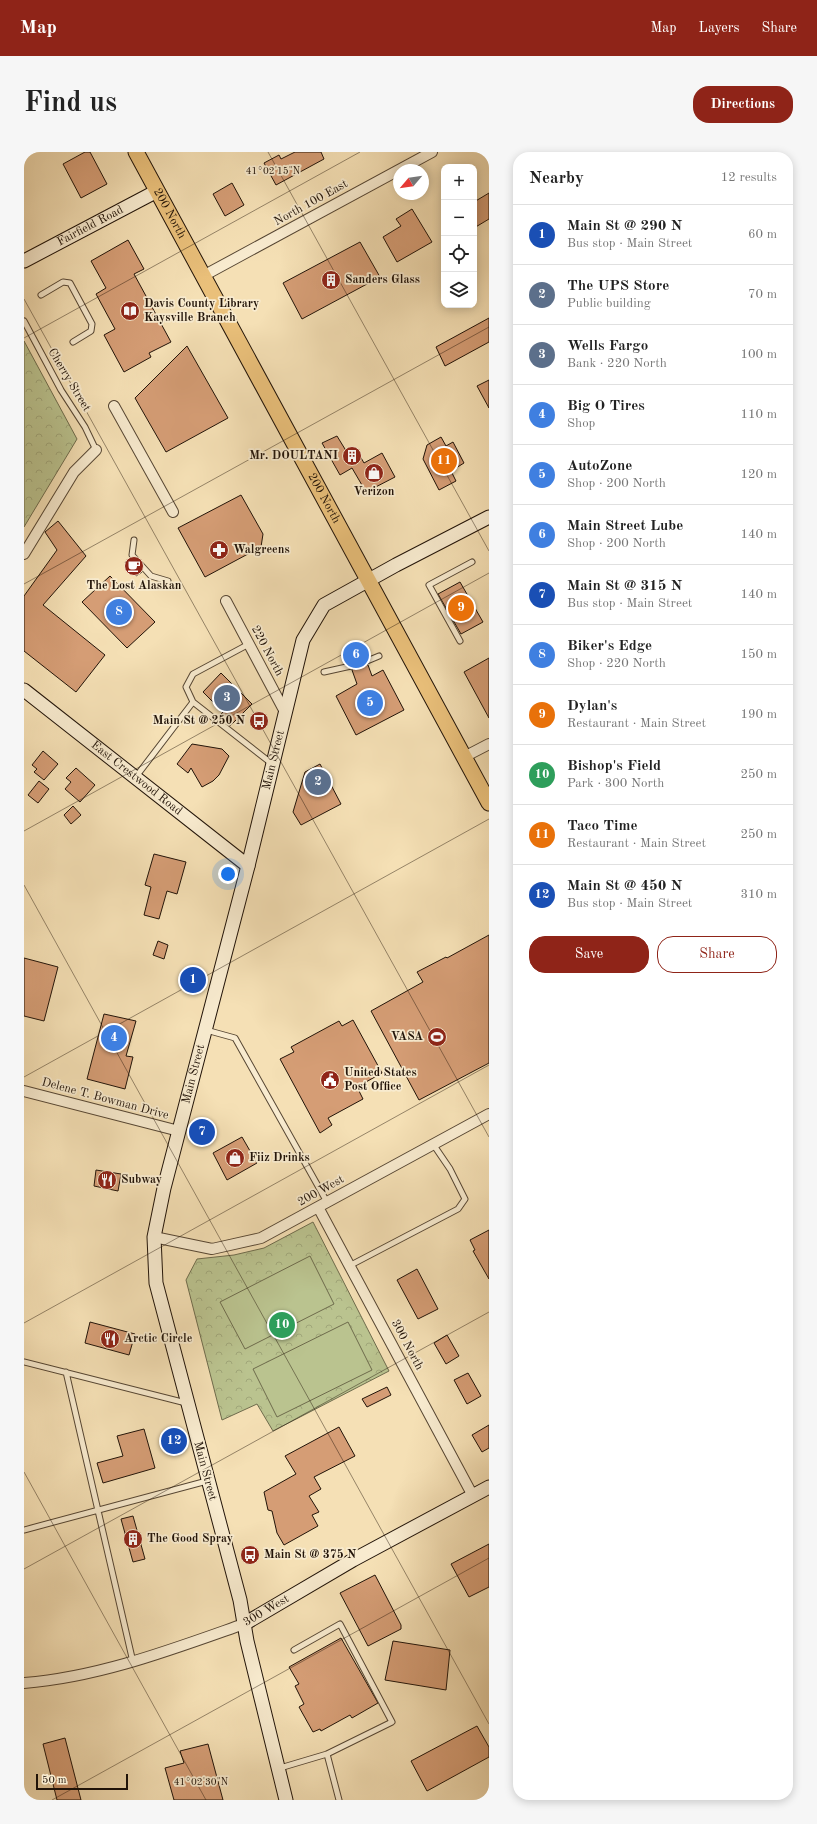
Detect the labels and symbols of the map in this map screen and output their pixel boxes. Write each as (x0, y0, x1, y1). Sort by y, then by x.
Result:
north arrow (393, 164, 429, 200)
text: 41°02'15"N (246, 166, 301, 176)
street label: North 100 East (272, 178, 350, 228)
street label: 200 North (151, 186, 188, 241)
street label: Fairfield Road (55, 204, 125, 248)
building icon: Sanders Glass (320, 269, 342, 291)
place label: Sanders Glass (345, 274, 420, 286)
place label: Davis County Library Kaysville Branch (144, 298, 259, 324)
library icon: Davis County Library Kaysville Branch (119, 300, 141, 322)
street label: Cherry Street (45, 346, 93, 414)
building icon: Mr. DOULTANI (341, 445, 363, 467)
pin: 11 (431, 446, 457, 476)
place label: Mr. DOULTANI (249, 450, 338, 462)
shop icon: Verizon (363, 462, 385, 484)
street label: 200 North (305, 471, 342, 526)
place label: Verizon (354, 486, 395, 498)
pharmacy icon: Walgreens (208, 539, 230, 561)
place label: Walgreens (233, 544, 290, 556)
cafe icon: The Lost Alaskan (123, 555, 145, 577)
place label: The Lost Alaskan (87, 580, 182, 592)
pin: 9 (448, 593, 474, 623)
pin: 8 (106, 597, 132, 627)
street label: 220 North (249, 624, 285, 679)
pin: 6 (343, 640, 369, 670)
pin: 3 (214, 683, 240, 713)
pin: 5 (357, 688, 383, 718)
bus stop icon: Main St @ 250 N (248, 710, 270, 732)
place label: Main St @ 250 N (153, 714, 246, 727)
street label: Main Street (261, 729, 287, 791)
street label: East Crestwood Road (89, 739, 184, 818)
pin: 2 (305, 767, 331, 797)
your location (218, 864, 238, 884)
pin: 1 (180, 965, 206, 995)
pin: 4 (101, 1023, 127, 1053)
sports icon: VASA (426, 1026, 448, 1048)
place label: VASA (391, 1031, 423, 1043)
street label: Main Street (180, 1043, 207, 1105)
place label: United States Post Office (344, 1067, 417, 1093)
public building icon: United States Post Office (319, 1069, 341, 1091)
street label: Delene T. Bowman Drive (40, 1076, 170, 1122)
pin: 7 (189, 1117, 215, 1147)
shop icon: Fiiz Drinks (224, 1147, 246, 1169)
place label: Fiiz Drinks (249, 1152, 310, 1164)
restaurant icon: Subway (96, 1169, 118, 1191)
street label: 200 West (296, 1173, 346, 1209)
place label: Subway (121, 1174, 162, 1186)
pin: 10 (269, 1310, 295, 1340)
street label: 300 North (389, 1318, 425, 1373)
restaurant icon: Arctic Circle (99, 1328, 121, 1350)
place label: Arctic Circle (124, 1333, 193, 1345)
pin: 12 (161, 1426, 187, 1456)
street label: Main Street (191, 1440, 219, 1502)
building icon: The Good Spray (122, 1528, 144, 1550)
place label: The Good Spray (147, 1533, 233, 1545)
bus stop icon: Main St @ 375 N (239, 1544, 261, 1566)
place label: Main St @ 375 N (264, 1548, 357, 1561)
street label: 300 West (241, 1593, 291, 1629)
scale bar (36, 1772, 128, 1791)
text: 41°02'30"N (174, 1777, 229, 1787)

